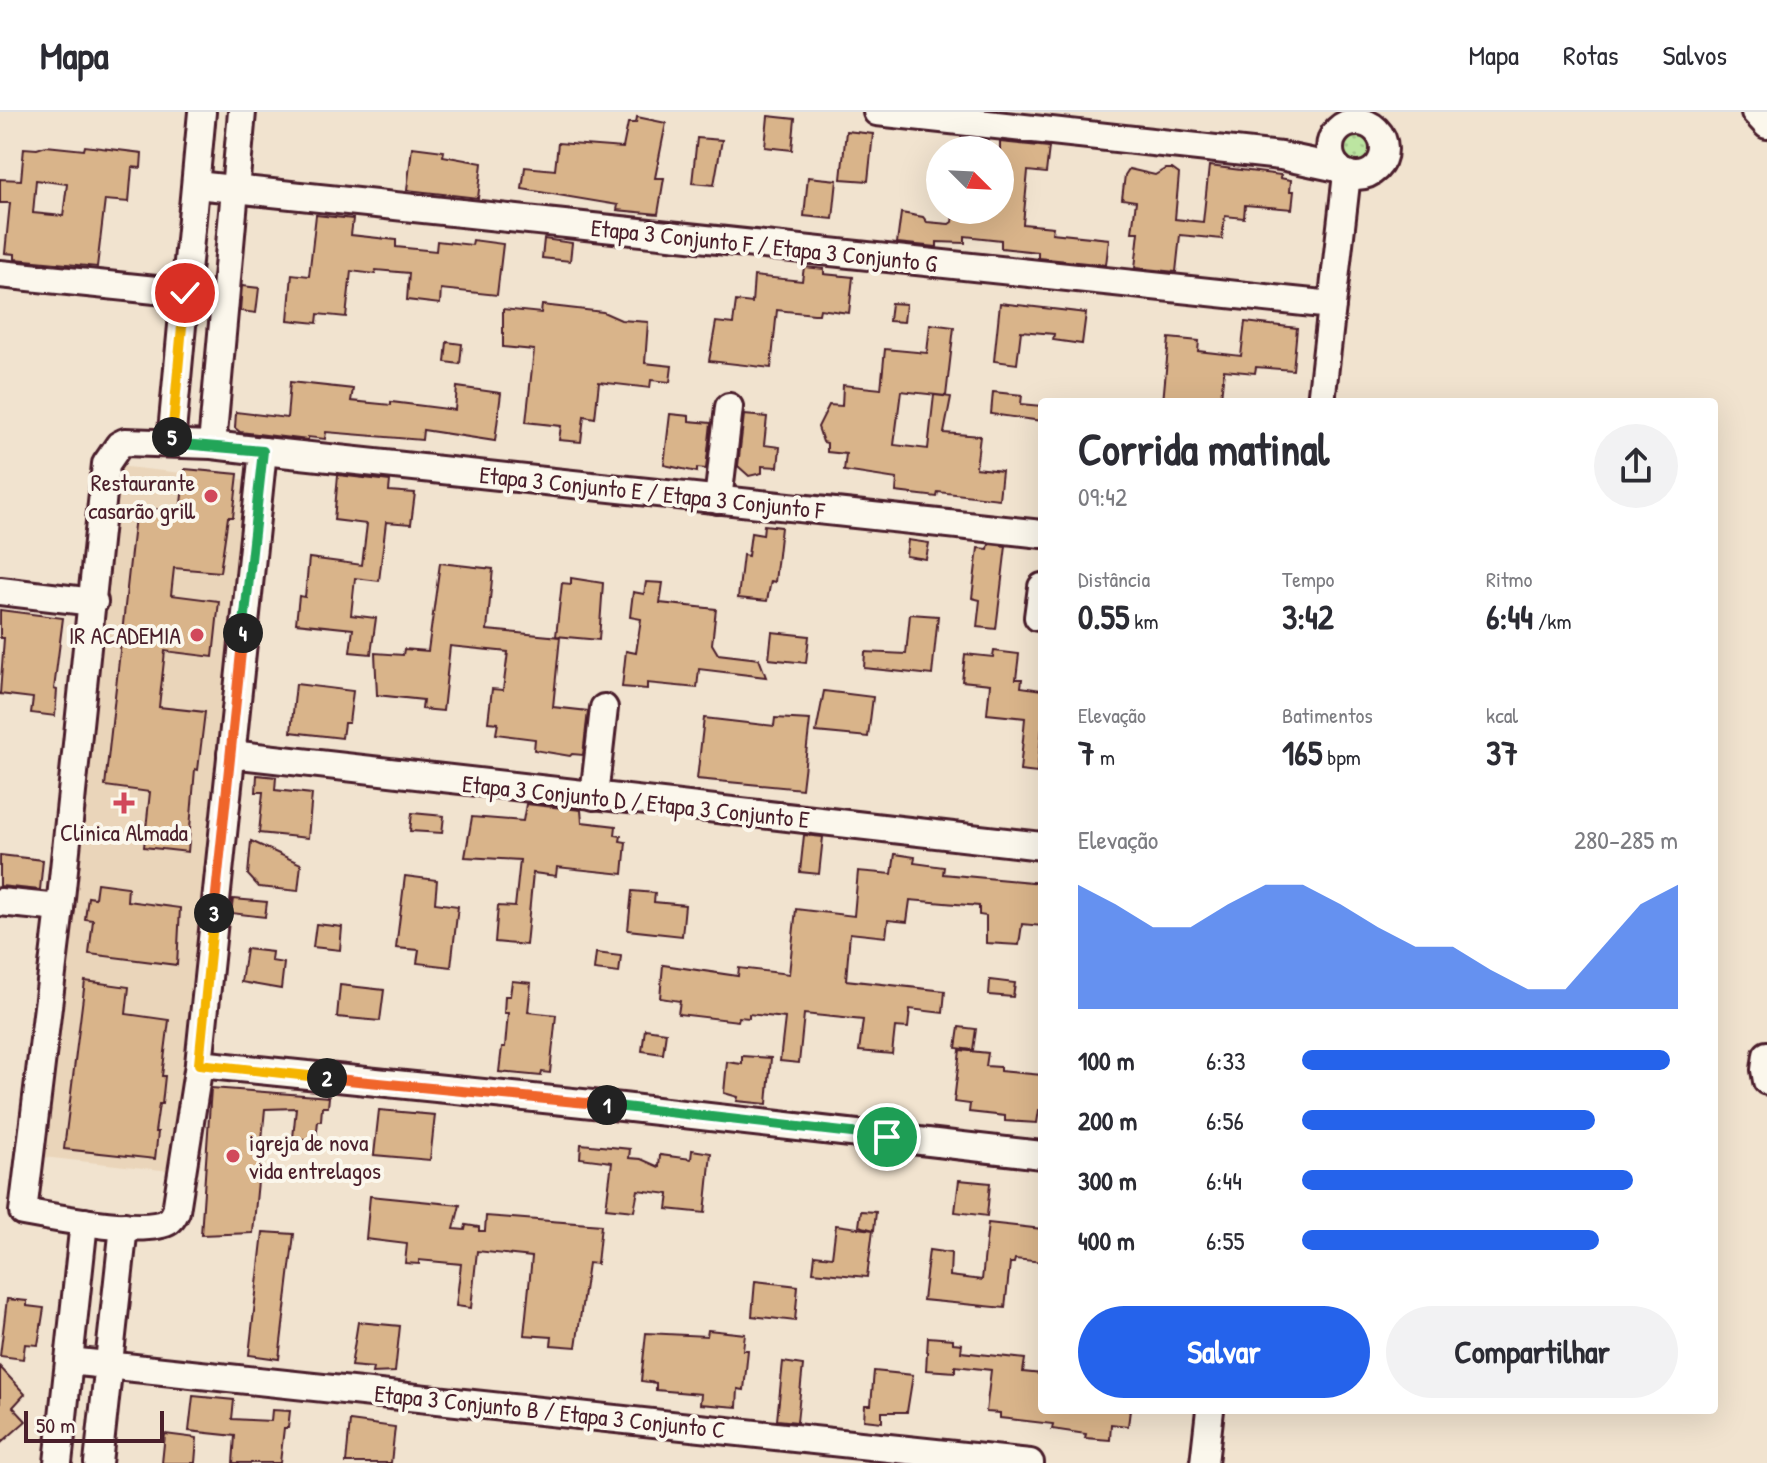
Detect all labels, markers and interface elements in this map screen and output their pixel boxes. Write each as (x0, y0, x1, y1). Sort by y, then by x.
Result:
text: Mapa (40, 29, 109, 81)
text: Mapa (1468, 36, 1519, 74)
text: Rotas (1563, 36, 1618, 74)
text: Salvos (1662, 36, 1727, 74)
north arrow (926, 136, 1014, 224)
map controls (926, 136, 1014, 224)
street label: Etapa 3 Conjunto F / Etapa 3 Conjunto G (589, 211, 939, 279)
pin (151, 259, 219, 327)
icon: check (163, 271, 207, 315)
pin: 5 (152, 417, 192, 457)
text: Corrida matinal (1078, 419, 1329, 479)
text: 5 (167, 422, 177, 452)
button: share (1594, 424, 1678, 508)
street label: Etapa 3 Conjunto E / Etapa 3 Conjunto F (478, 458, 827, 526)
place label: Restaurante casarão grill (88, 466, 196, 526)
text: 09:42 (1078, 479, 1127, 514)
marker: Restaurante casarão grill (202, 487, 220, 505)
text: Distância (1078, 564, 1150, 594)
text: Tempo (1282, 564, 1334, 594)
text: Ritmo (1486, 564, 1532, 594)
text: 0.55 (1078, 594, 1129, 640)
text: 3:42 (1282, 594, 1334, 640)
text: 6:44 (1486, 594, 1533, 640)
text: km (1129, 606, 1158, 636)
text: /km (1533, 606, 1571, 636)
pin: 4 (223, 613, 263, 653)
text: 4 (239, 618, 247, 648)
place label: IR ACADEMIA (69, 619, 181, 651)
marker: IR ACADEMIA (188, 626, 206, 644)
text: Elevação (1078, 700, 1146, 730)
text: Batimentos (1282, 700, 1373, 730)
text: kcal (1486, 700, 1518, 730)
text: 7 (1078, 730, 1095, 776)
text: 165 (1282, 730, 1322, 776)
text: 37 (1486, 730, 1518, 776)
text: m (1095, 742, 1115, 772)
text: bpm (1322, 742, 1361, 772)
street label: Etapa 3 Conjunto D / Etapa 3 Conjunto E (461, 767, 812, 835)
marker: Clinica Almada (113, 792, 135, 814)
place label: Clinica Almada (60, 816, 188, 848)
text: Elevação (1078, 822, 1158, 857)
text: 280–285 m (1574, 822, 1678, 857)
pin: 3 (194, 893, 234, 933)
text: 3 (209, 898, 219, 928)
text: 100 m (1078, 1043, 1134, 1078)
text: 6:33 (1206, 1043, 1246, 1078)
pin: 2 (307, 1058, 347, 1098)
text: 2 (322, 1063, 332, 1093)
pin: 1 (587, 1085, 627, 1125)
text: 1 (603, 1090, 611, 1120)
pin (853, 1103, 921, 1171)
text: 200 m (1078, 1103, 1137, 1138)
text: 6:56 (1206, 1103, 1244, 1138)
icon: arrive (865, 1115, 909, 1159)
place label: igreja de nova vida entrelagos (249, 1126, 381, 1186)
marker: igreja de nova vida entrelagos (224, 1147, 242, 1165)
text: 300 m (1078, 1163, 1137, 1198)
text: 6:44 (1206, 1163, 1242, 1198)
text: 400 m (1078, 1223, 1135, 1258)
text: 6:55 (1206, 1223, 1244, 1258)
button: Salvar (1078, 1306, 1370, 1398)
button: Compartilhar (1386, 1306, 1678, 1398)
street label: Etapa 3 Conjunto B / Etapa 3 Conjunto C (373, 1377, 727, 1445)
scale bar (24, 1407, 164, 1443)
text: 50 m (36, 1410, 75, 1440)

